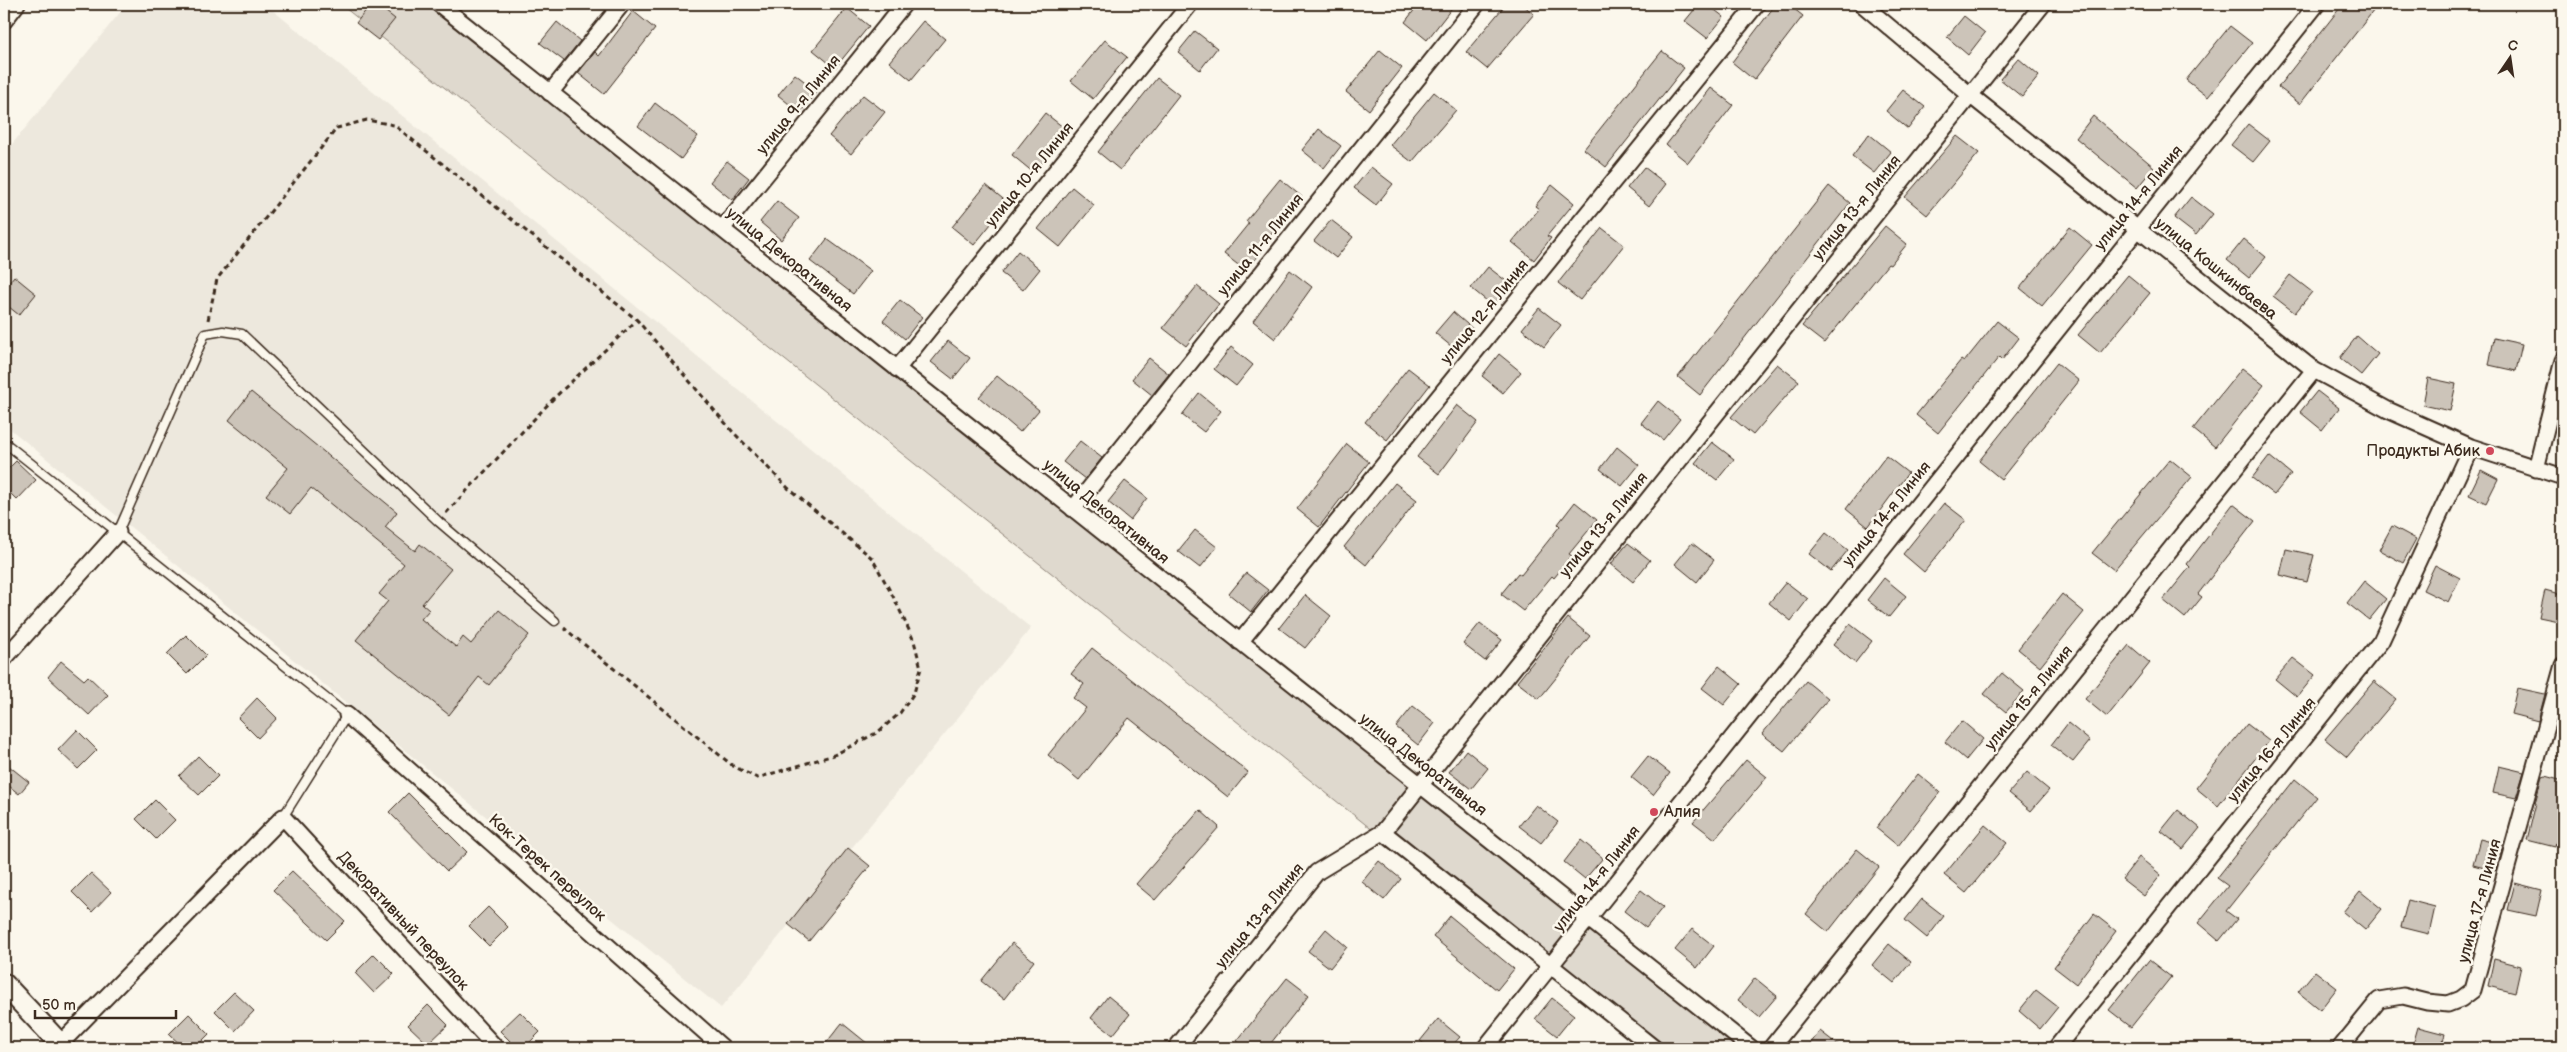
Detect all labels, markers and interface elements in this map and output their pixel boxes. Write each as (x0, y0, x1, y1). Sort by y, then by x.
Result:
north arrow (2484, 32, 2534, 82)
text: С (2506, 36, 2520, 55)
street label: улица 9-я Линия (753, 51, 845, 159)
street label: улица 10-я Линия (982, 119, 1078, 231)
street label: улица 14-я Линия (2091, 142, 2187, 254)
street label: улица 13-я Линия (1809, 152, 1905, 264)
street label: улица 11-я Линия (1214, 190, 1308, 300)
street label: улица Декоративная (722, 204, 856, 317)
street label: улица Кошкинбаева (2151, 214, 2281, 324)
street label: улица 12-я Линия (1437, 256, 1533, 368)
place label: Продукты Абик (2366, 442, 2480, 461)
marker: Продукты Абик (2484, 445, 2496, 457)
street label: улица Декоративная (1039, 456, 1173, 569)
street label: улица 14-я Линия (1839, 458, 1935, 570)
street label: улица 13-я Линия (1556, 469, 1652, 581)
street label: улица 15-я Линия (1981, 642, 2077, 754)
street label: улица 16-я Линия (2224, 694, 2320, 806)
street label: улица Декоративная (1356, 709, 1490, 821)
place label: Алия (1663, 803, 1701, 822)
marker: Алия (1648, 806, 1660, 818)
street label: Кок-Терек переулок (484, 810, 610, 926)
street label: улица 14-я Линия (1550, 822, 1644, 936)
street label: улица 17-я Линия (2454, 837, 2506, 965)
street label: Декоративный переулок (333, 847, 473, 995)
street label: улица 13-я Линия (1212, 860, 1308, 972)
scale bar (35, 987, 176, 1019)
text: 50 m (42, 996, 76, 1015)

